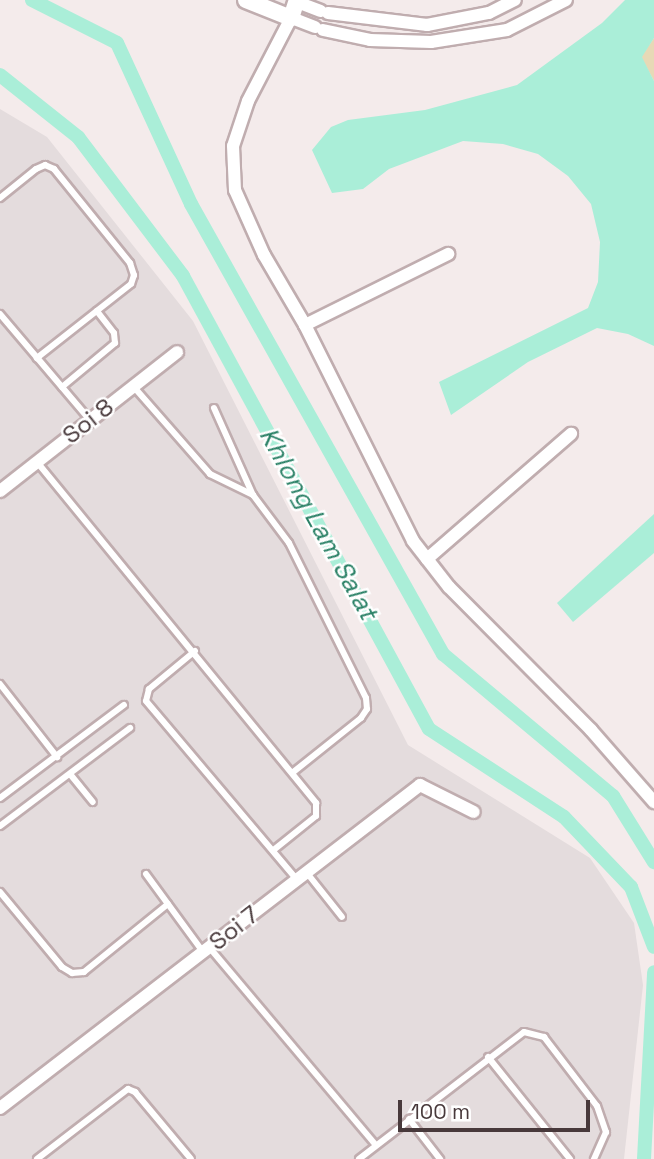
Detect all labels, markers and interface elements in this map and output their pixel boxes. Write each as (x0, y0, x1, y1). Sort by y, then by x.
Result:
street label: Soi 8 (57, 392, 119, 450)
water label: Khlong Lam Salat (252, 422, 384, 626)
street label: Soi 7 (203, 900, 265, 956)
scale bar (402, 1086, 594, 1130)
text: 100 m (411, 1098, 470, 1125)

